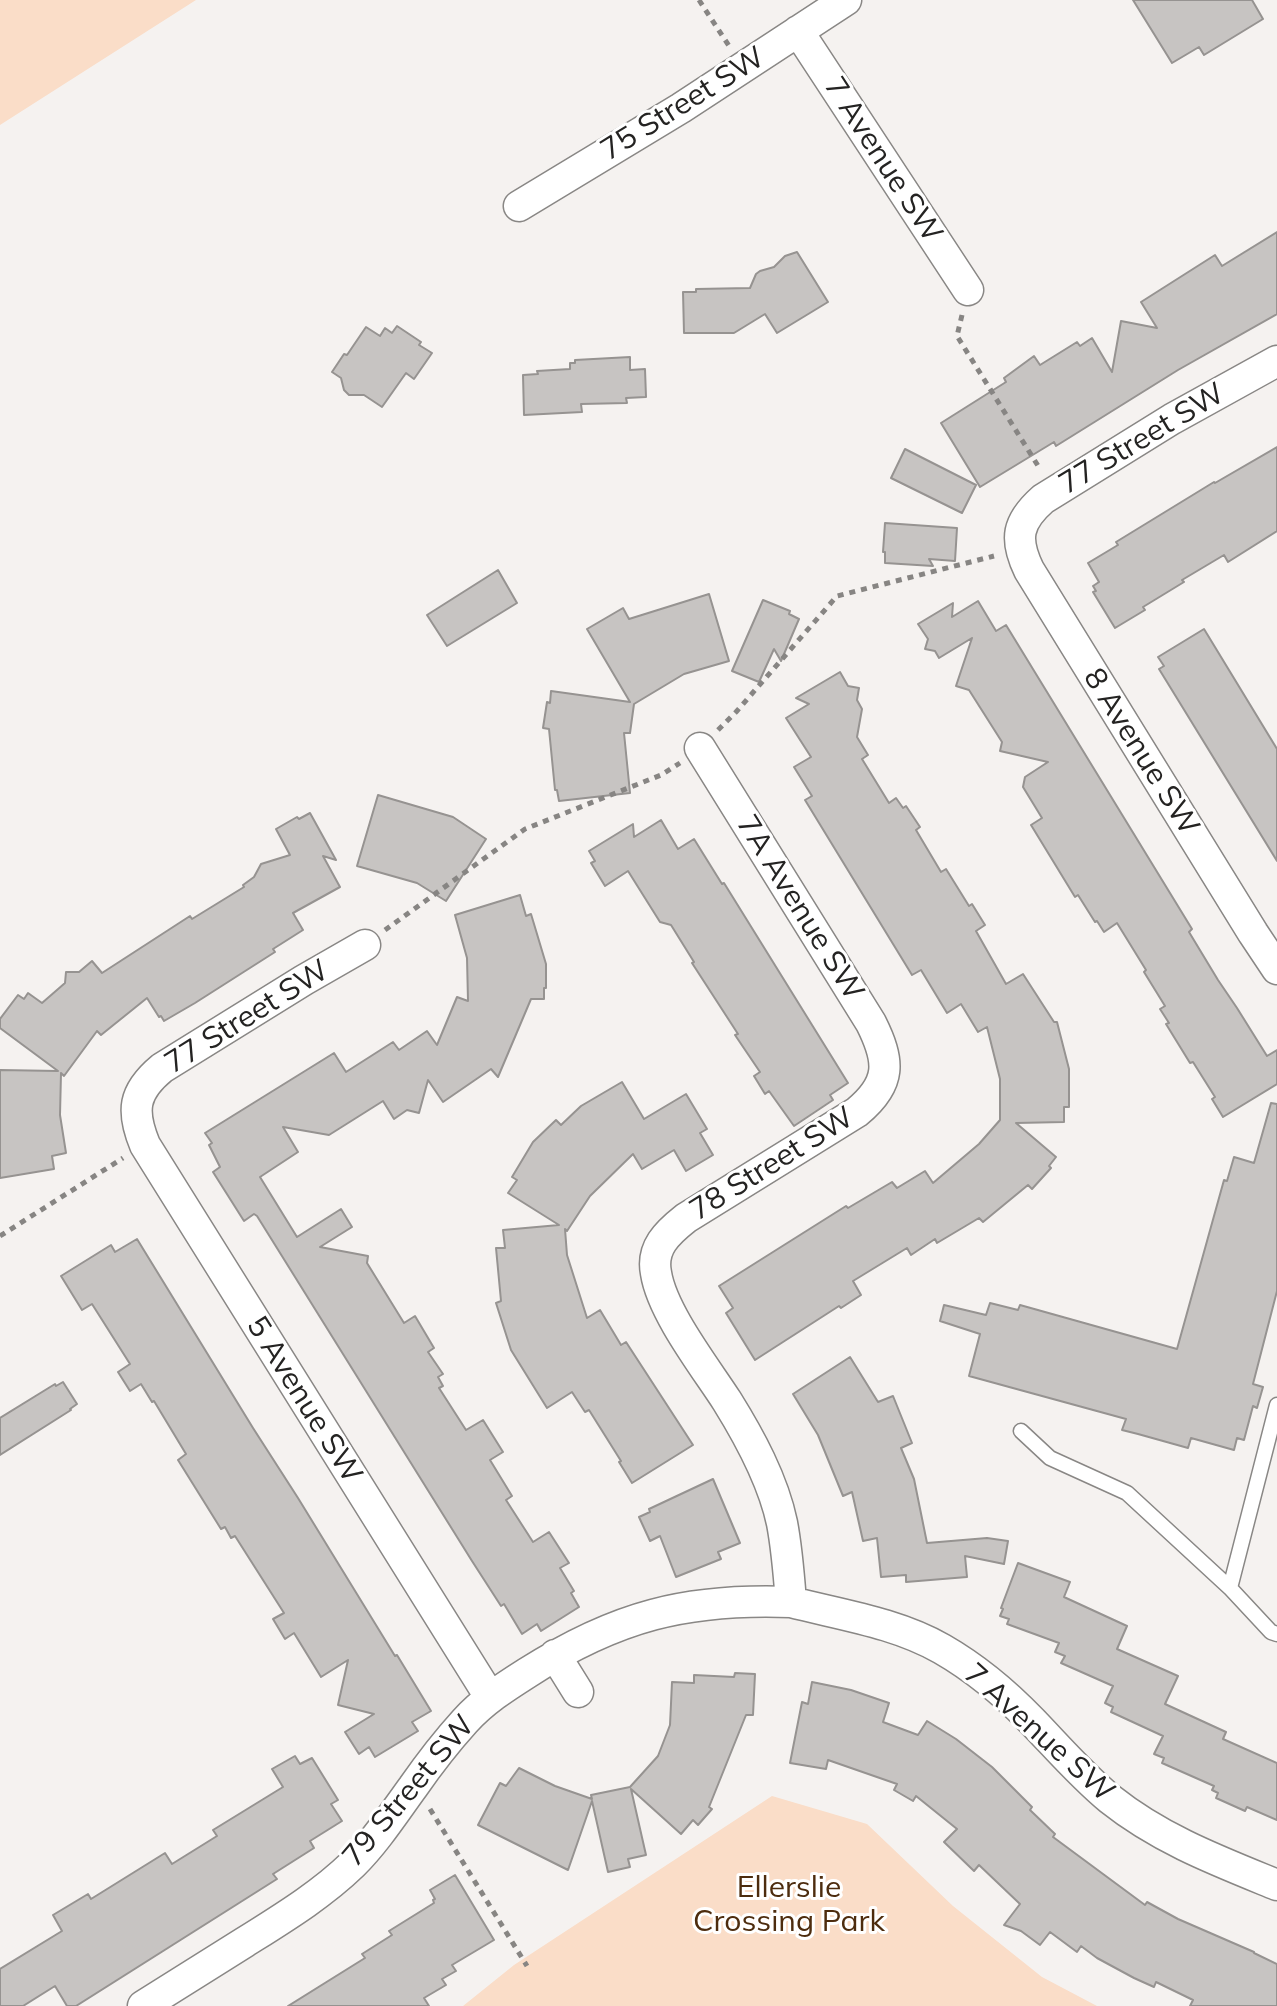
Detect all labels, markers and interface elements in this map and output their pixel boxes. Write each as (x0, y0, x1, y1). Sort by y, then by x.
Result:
street label: 75 Street SW (594, 39, 772, 169)
street label: 7 Avenue SW (816, 71, 950, 249)
street label: 77 Street SW (1053, 376, 1231, 502)
street label: 8 Avenue SW (1075, 662, 1207, 842)
street label: 7A Avenue SW (729, 809, 871, 1007)
street label: 77 Street SW (158, 952, 336, 1082)
street label: 78 Street SW (683, 1099, 861, 1229)
street label: 5 Avenue SW (238, 1310, 370, 1490)
street label: 7 Avenue SW (956, 1656, 1122, 1810)
street label: 79 Street SW (335, 1708, 483, 1874)
park label: Ellerslie Crossing Park (693, 1870, 885, 1940)

